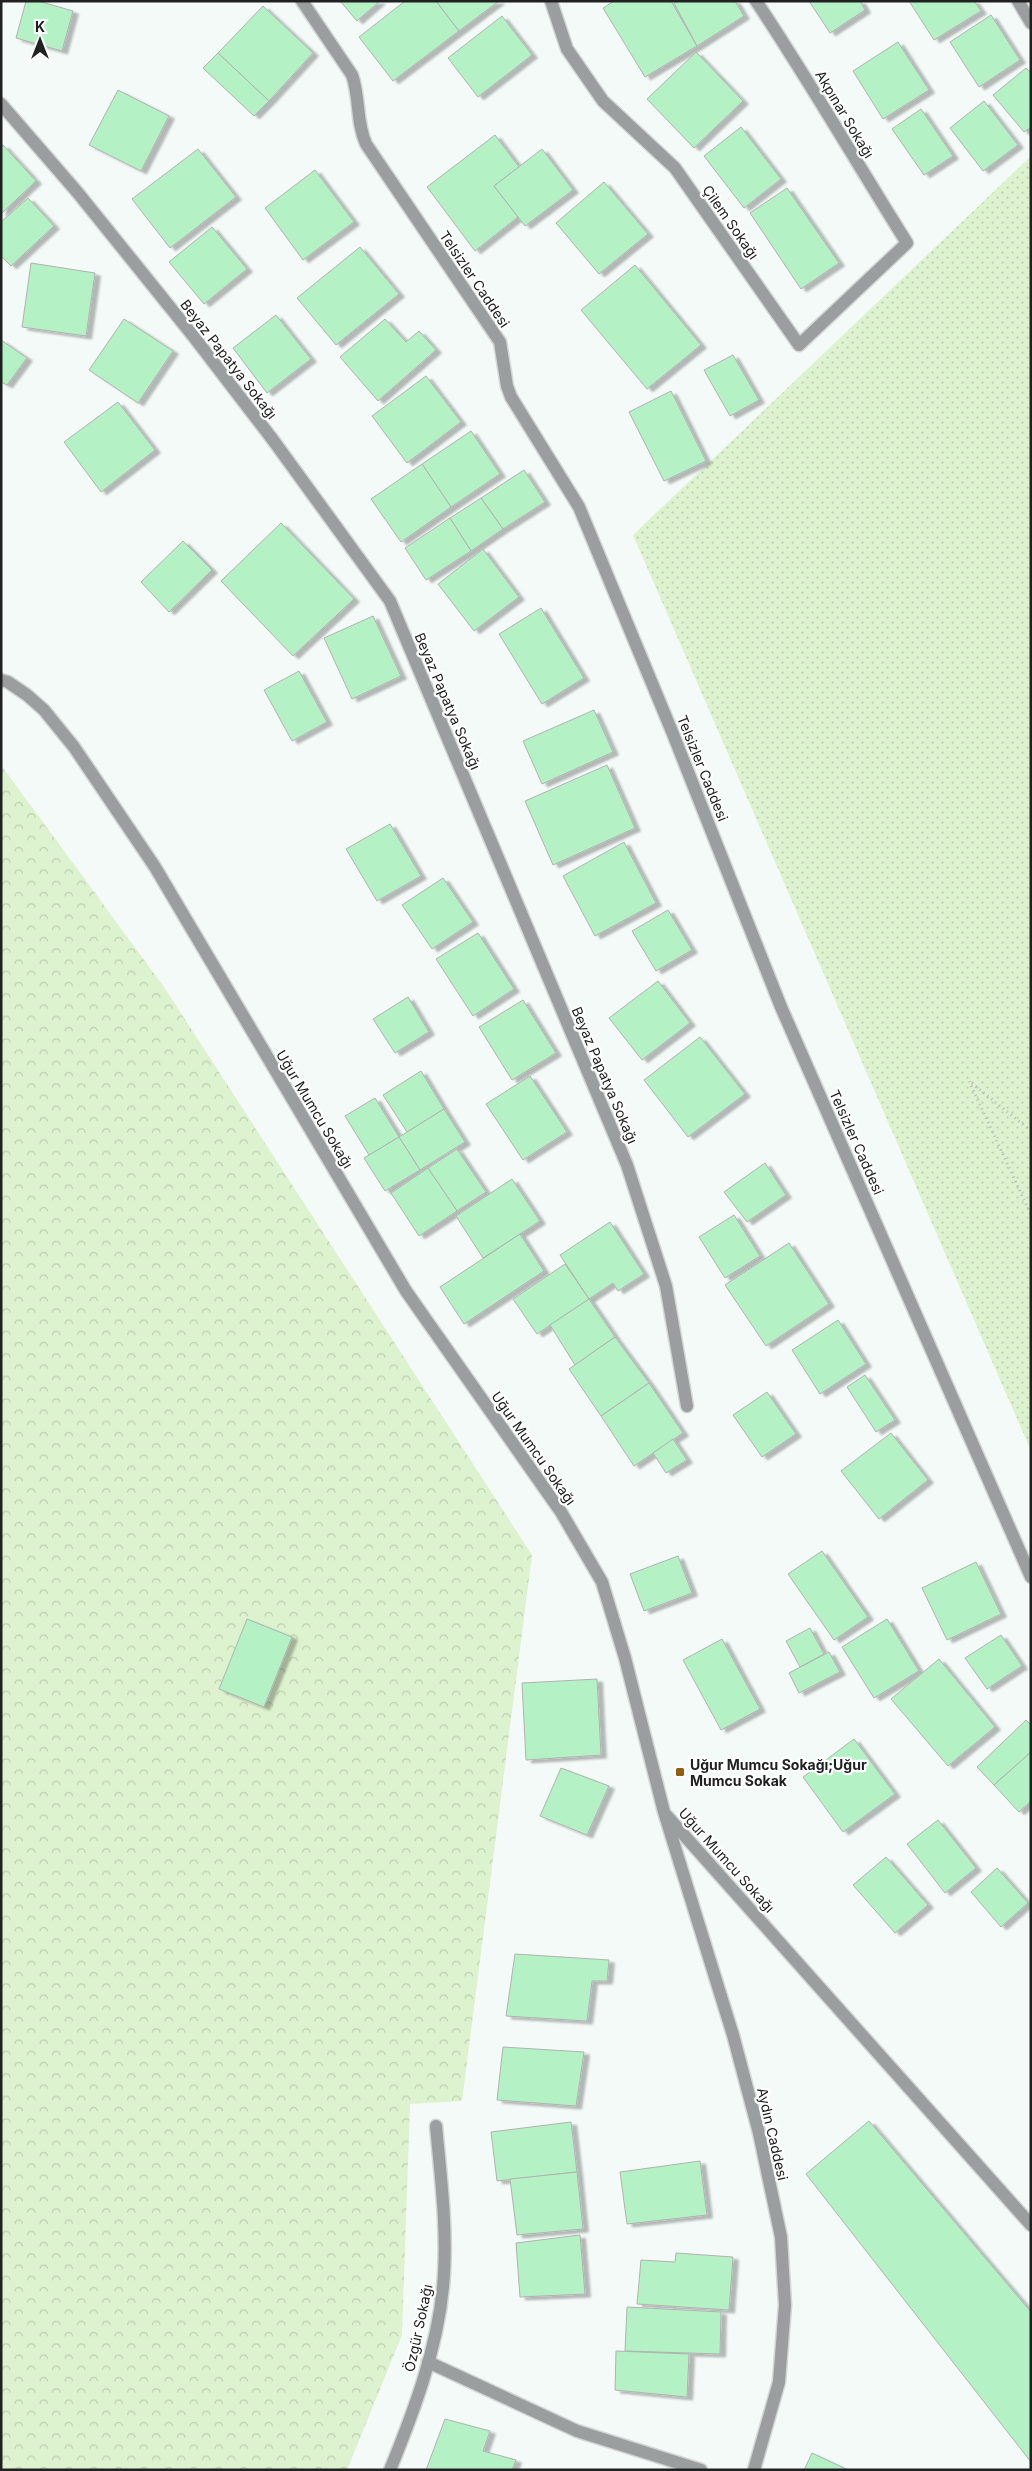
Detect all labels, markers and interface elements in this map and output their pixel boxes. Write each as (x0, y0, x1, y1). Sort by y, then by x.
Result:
north arrow (15, 15, 65, 65)
text: K (35, 18, 45, 35)
street label: Akpınar Sokağı (812, 67, 878, 161)
street label: Çilem Sokağı (699, 182, 763, 262)
street label: Telsizler Caddesi (436, 227, 514, 331)
street label: Beyaz Papatya Sokağı (177, 296, 281, 422)
street label: Beyaz Papatya Sokağı (411, 630, 485, 772)
street label: Telsizler Caddesi (674, 712, 732, 824)
street label: Beyaz Papatya Sokağı (568, 1004, 642, 1146)
street label: Uğur Mumcu Sokağı (273, 1047, 357, 1171)
street label: Telsizler Caddesi (826, 1087, 888, 1197)
street label: Uğur Mumcu Sokağı (488, 1388, 580, 1508)
place label: Uğur Mumcu Sokağı;Uğur Mumcu Sokak (690, 1756, 867, 1789)
marker: Uğur Mumcu Sokağı;Uğur Mumcu Sokak (674, 1766, 686, 1778)
street label: Uğur Mumcu Sokağı (676, 1804, 778, 1916)
street label: Aydın Caddesi (754, 2086, 792, 2182)
street label: Özgür Sokağı (400, 2283, 436, 2373)

